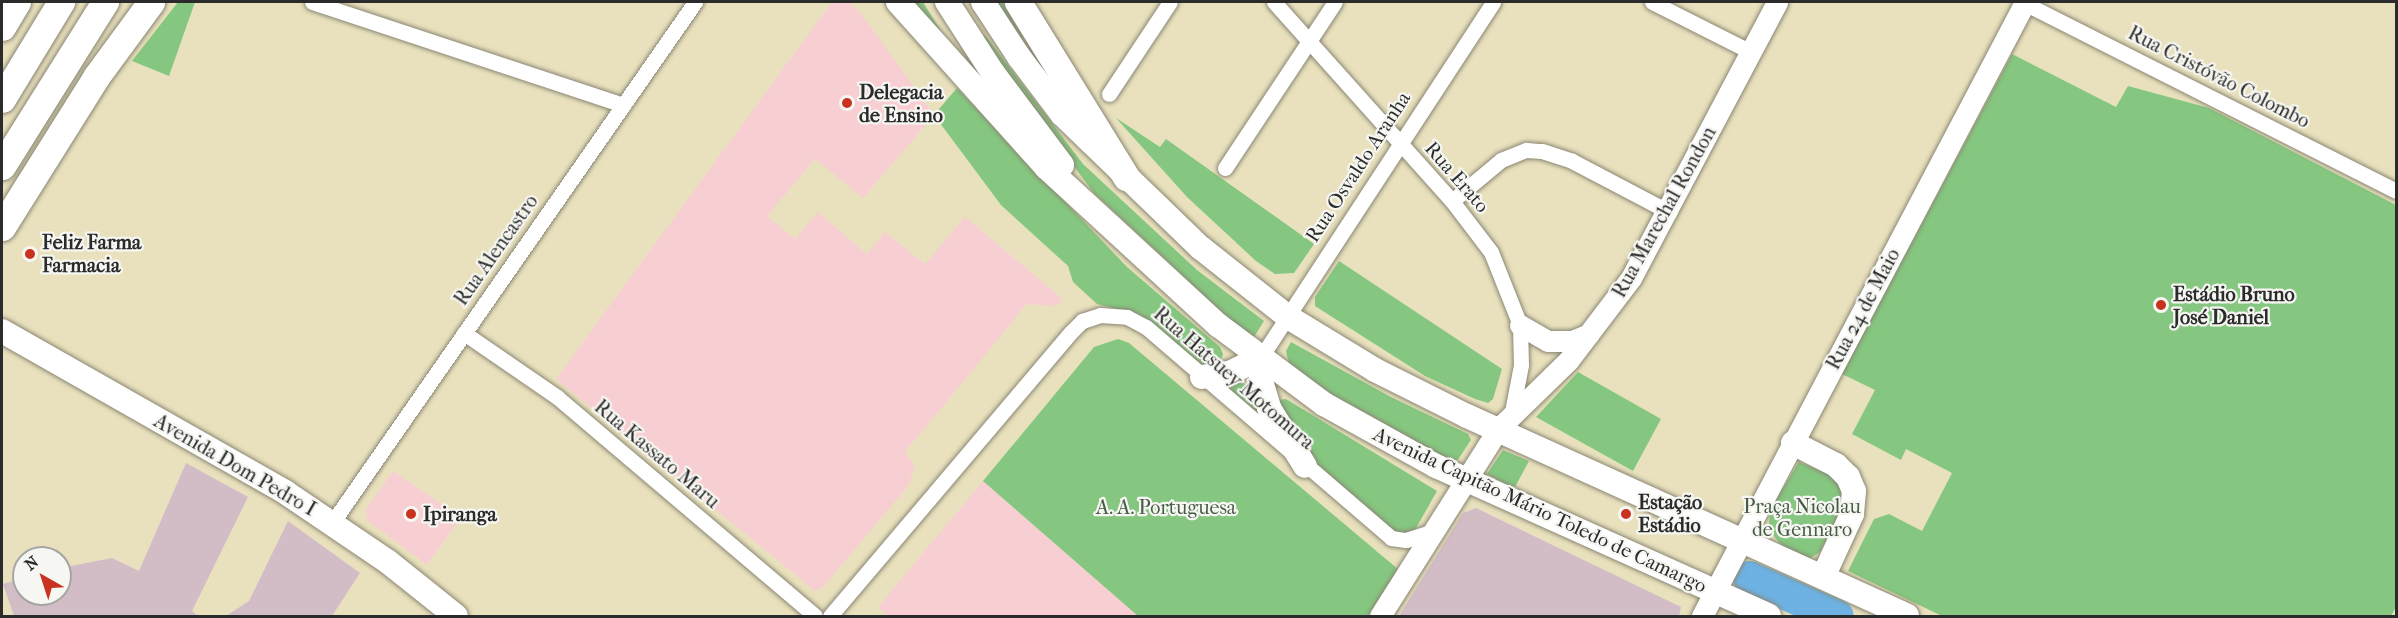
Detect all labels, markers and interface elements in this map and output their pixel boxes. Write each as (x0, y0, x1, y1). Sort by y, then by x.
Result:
street label: Rua Cristóvão Colombo (2124, 21, 2314, 133)
place label: Delegacia de Ensino (859, 80, 943, 127)
street label: Rua Osvaldo Aranha (1300, 87, 1416, 247)
marker: Delegacia de Ensino (840, 96, 854, 110)
street label: Rua Marechal Rondon (1607, 122, 1721, 302)
street label: Rua Erato (1420, 137, 1494, 217)
street label: Rua Alencastro (449, 190, 543, 310)
place label: Feliz Farma Farmacia (42, 231, 141, 278)
street label: Rua 24 de Maio (1821, 244, 1905, 374)
marker: Feliz Farma Farmacia (23, 247, 37, 261)
place label: Estádio Bruno José Daniel (2173, 282, 2295, 329)
marker: Estádio Bruno José Daniel (2154, 298, 2168, 312)
street label: Rua Hatsuey Motomura (1149, 302, 1319, 454)
street label: Rua Kassato Maru (590, 395, 724, 513)
street label: Avenida Dom Pedro I (150, 409, 320, 521)
street label: Avenida Capitão Mário Toledo de Camargo (1369, 422, 1711, 598)
place label: Estação Estádio (1638, 490, 1702, 537)
park label: A. A. Portuguesa (1096, 495, 1236, 519)
park label: Praça Nicolau de Gennaro (1743, 495, 1861, 542)
place label: Ipiranga (423, 502, 497, 526)
marker: Ipiranga (404, 507, 418, 521)
marker: Estação Estádio (1619, 507, 1633, 521)
north arrow (12, 546, 72, 606)
text: N (21, 552, 42, 574)

